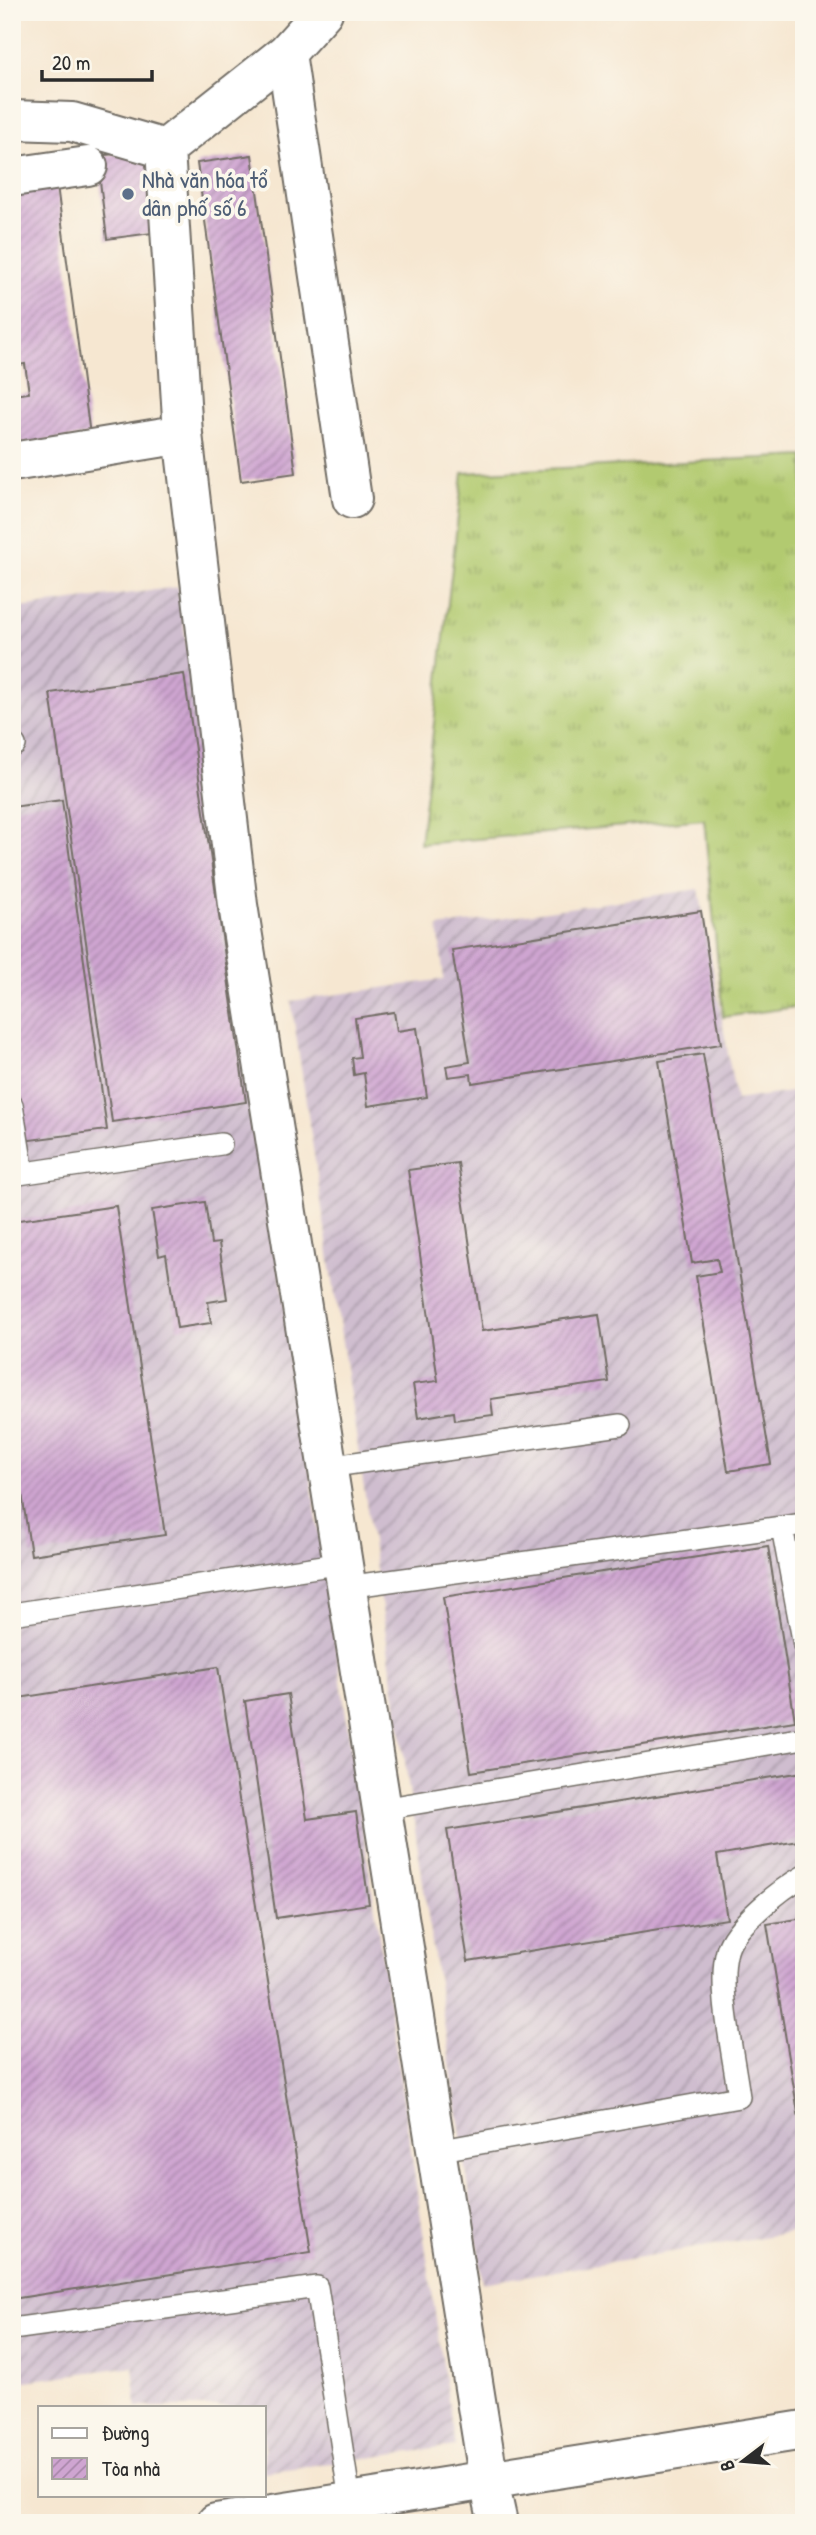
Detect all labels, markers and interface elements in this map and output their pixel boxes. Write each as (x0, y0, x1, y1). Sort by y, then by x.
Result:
scale bar (42, 38, 152, 82)
text: 20 m (52, 48, 90, 77)
place label: Nhà văn hóa tổ dân phố số 6 (142, 163, 268, 223)
marker: Nhà văn hóa tổ dân phố số 6 (120, 186, 136, 202)
legend (38, 2406, 266, 2496)
text: Đường (102, 2418, 149, 2447)
north arrow (708, 2426, 778, 2496)
text: Tòa nhà (102, 2454, 160, 2483)
text: B (713, 2457, 740, 2474)

